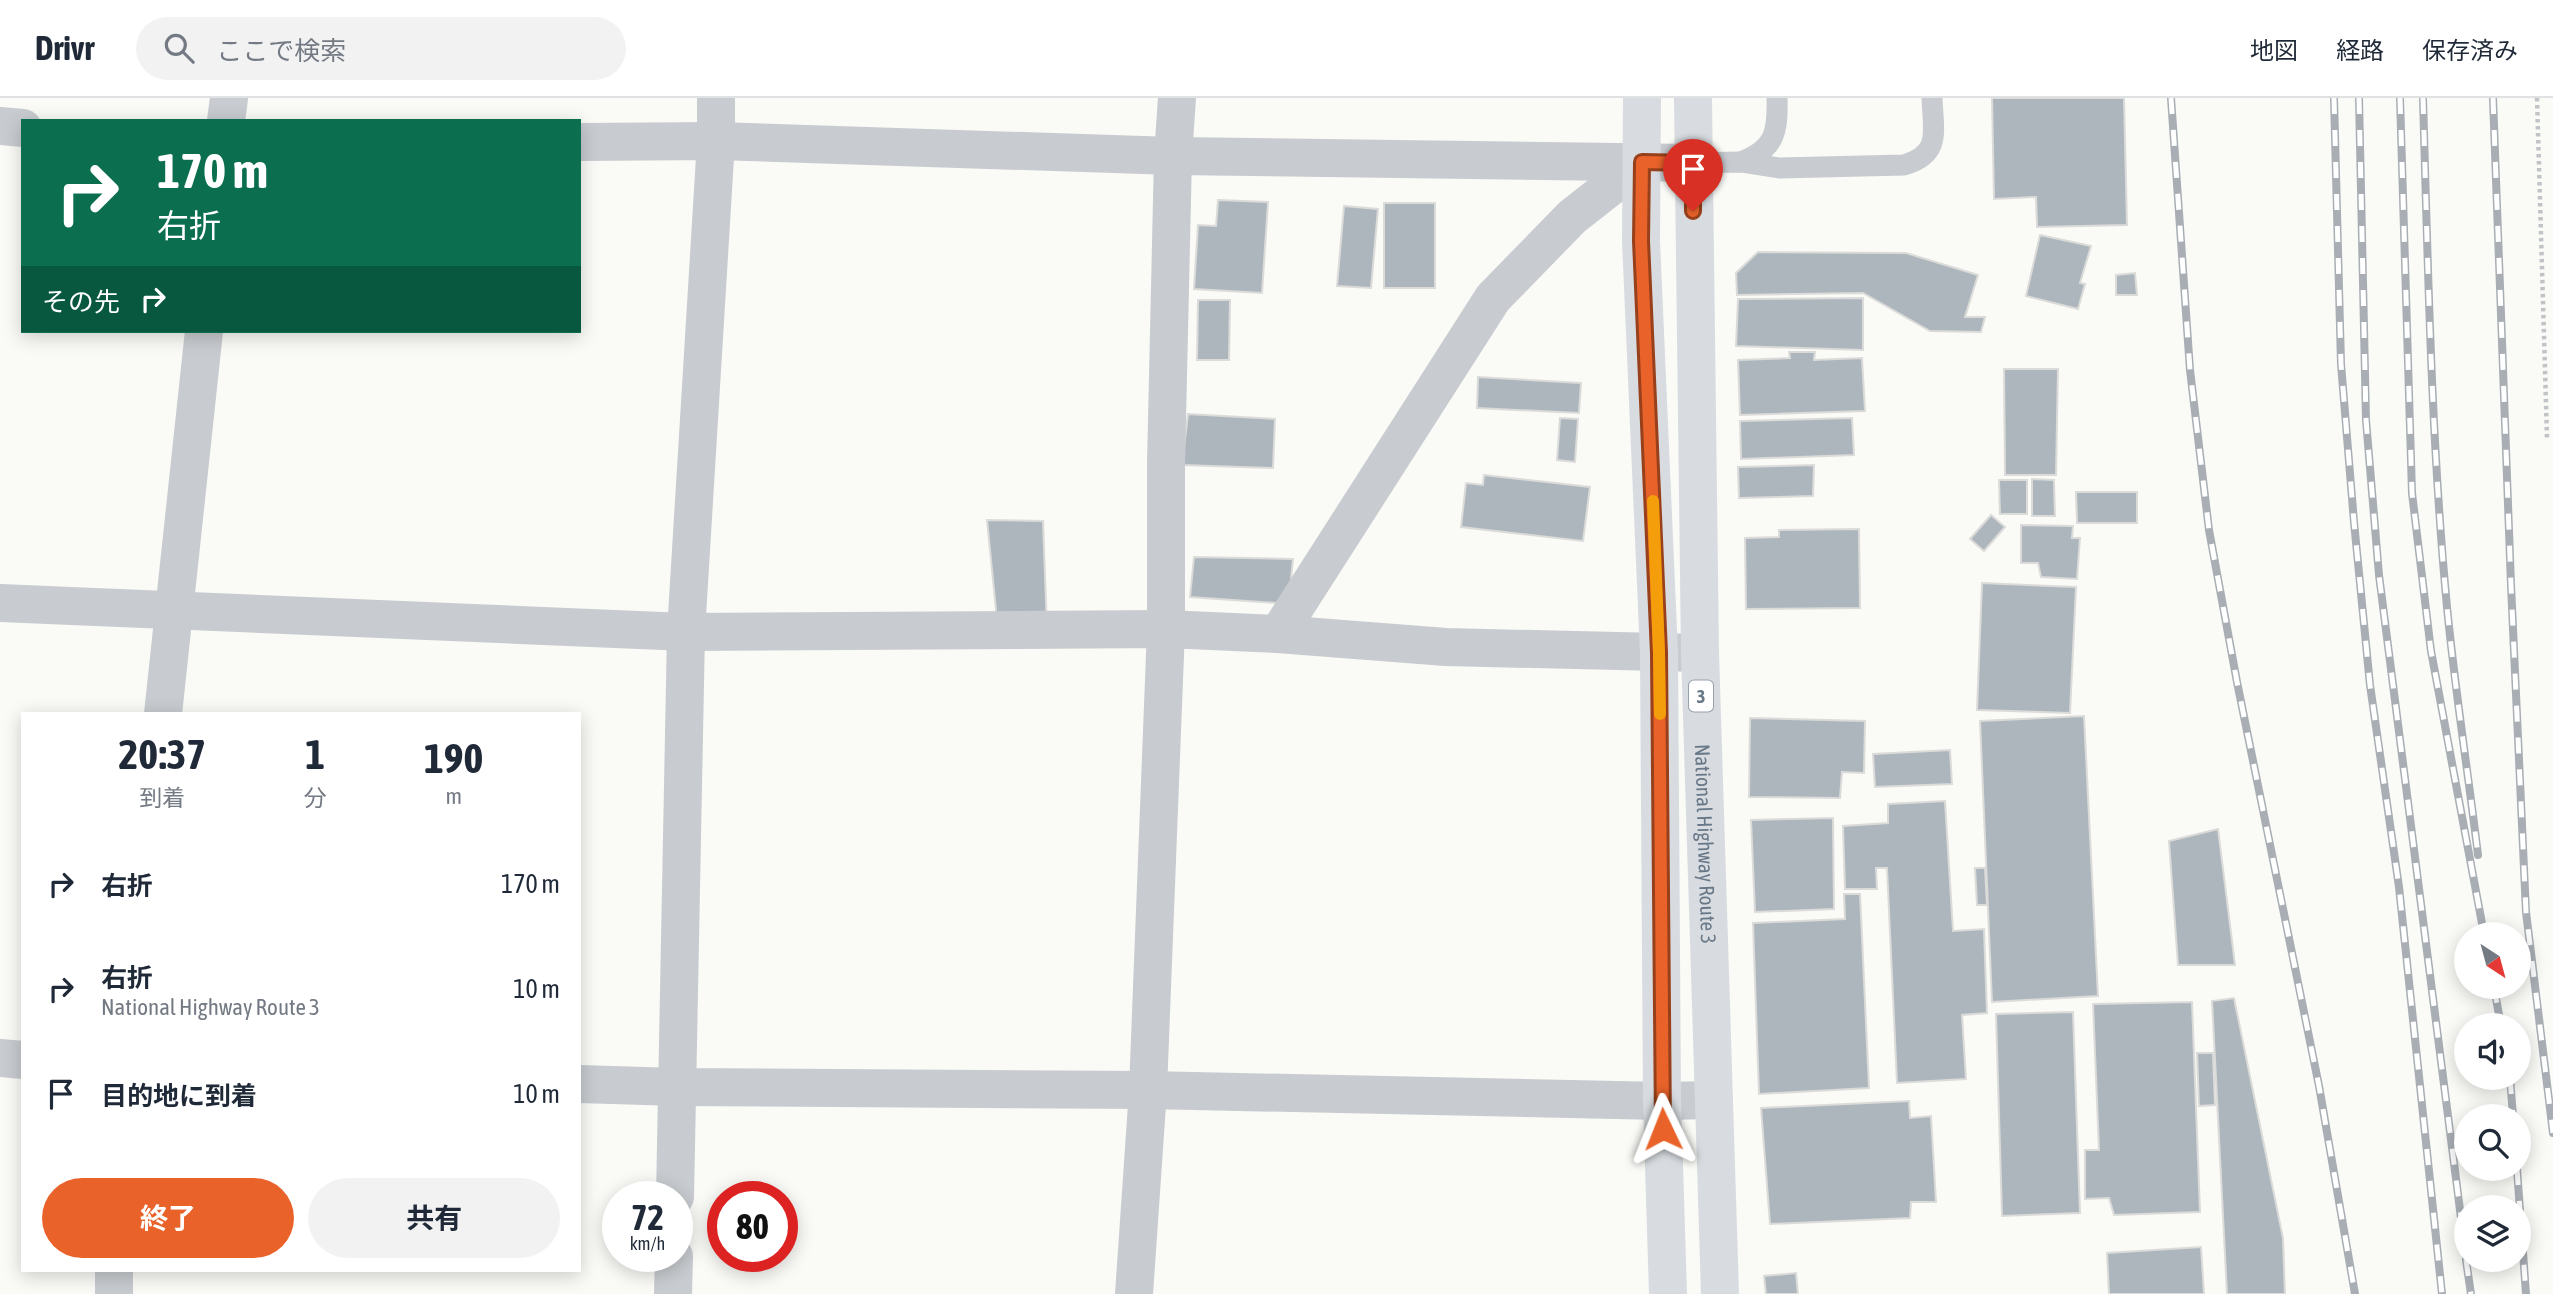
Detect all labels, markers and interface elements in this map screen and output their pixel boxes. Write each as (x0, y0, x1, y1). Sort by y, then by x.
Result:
search box (136, 17, 626, 80)
text: Drivr (35, 29, 94, 67)
icon: search (160, 29, 198, 67)
text: ここで検索 (216, 36, 346, 66)
text: 地図 (2250, 37, 2298, 64)
text: 経路 (2336, 37, 2384, 64)
text: 保存済み (2422, 37, 2518, 64)
pin (1663, 139, 1723, 211)
text: 170 m (157, 142, 268, 198)
icon: right (42, 147, 133, 238)
icon: arrive (1674, 150, 1712, 188)
text: 右折 (157, 207, 221, 244)
icon: right (134, 280, 172, 318)
text: その先 (42, 287, 120, 317)
road number: 3 (1689, 680, 1713, 712)
text: 20:37 (119, 730, 206, 778)
text: 1 (305, 730, 325, 778)
text: 190 (424, 734, 483, 782)
street label: National Highway Route 3 (1691, 744, 1721, 944)
text: m (445, 783, 462, 809)
text: 到着 (139, 785, 185, 811)
text: 分 (304, 785, 327, 811)
icon: right (42, 865, 80, 903)
text: 170 m (501, 869, 560, 899)
text: 右折 (101, 871, 153, 901)
north arrow (2454, 922, 2530, 999)
map controls (2454, 922, 2531, 1272)
text: 右折 (101, 963, 153, 993)
icon: right (42, 970, 80, 1008)
text: 10 m (513, 974, 560, 1004)
text: National Highway Route 3 (101, 994, 320, 1020)
button: sound (2454, 1013, 2531, 1090)
icon: arrive (42, 1075, 80, 1113)
text: 10 m (513, 1079, 560, 1109)
text: 目的地に到着 (101, 1081, 257, 1111)
position arrow (1626, 1092, 1700, 1166)
button: search (2454, 1104, 2531, 1181)
button: 終了 (42, 1178, 294, 1258)
button: 共有 (308, 1178, 560, 1258)
speed limit sign: 80 (707, 1181, 798, 1272)
button: layers (2454, 1195, 2531, 1272)
text: 72 (631, 1197, 664, 1237)
text: km/h (630, 1233, 665, 1254)

